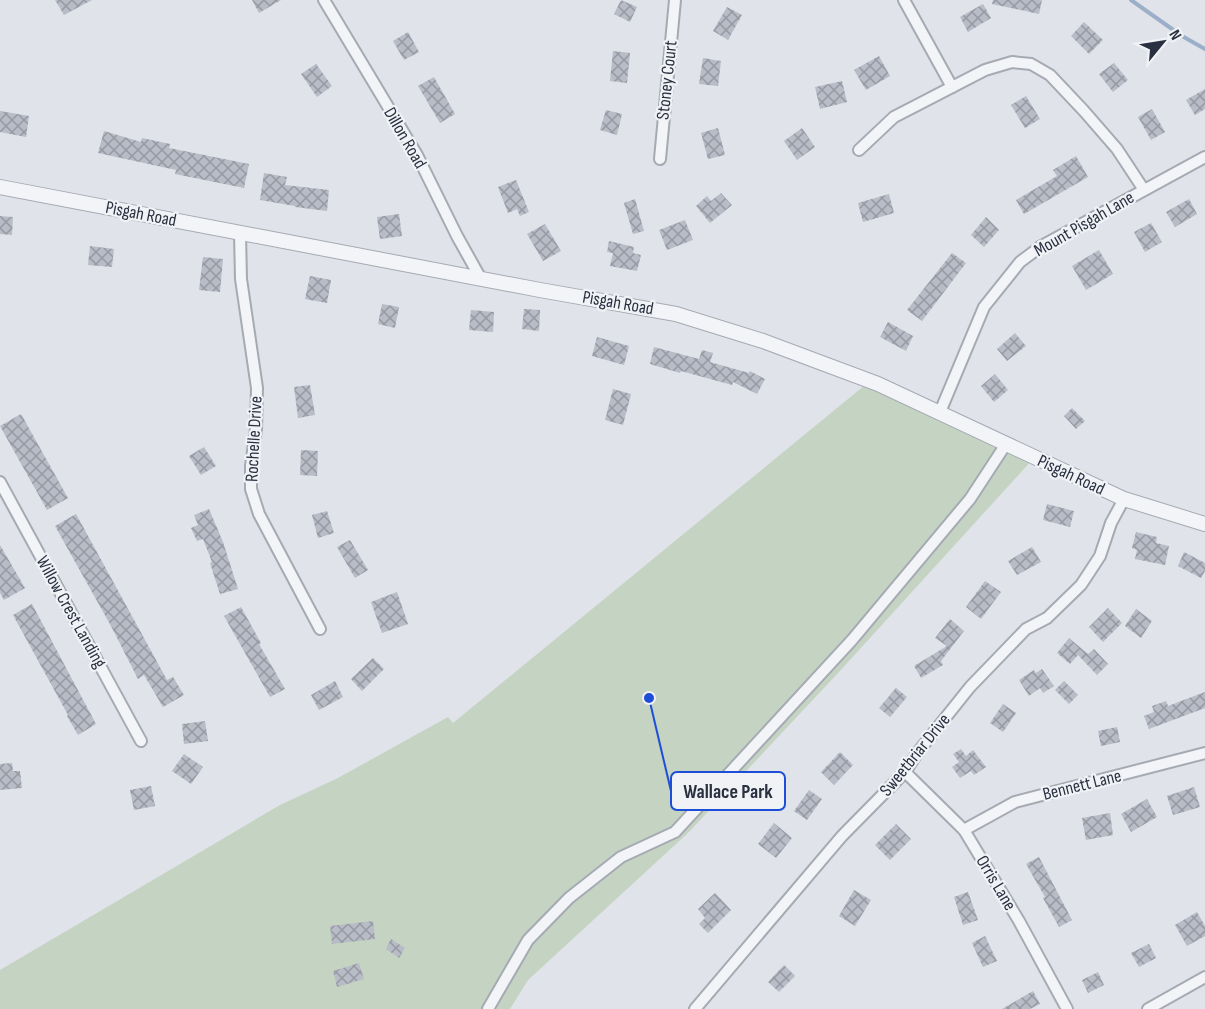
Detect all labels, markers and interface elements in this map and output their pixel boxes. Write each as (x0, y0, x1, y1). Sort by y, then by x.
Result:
north arrow (1133, 12, 1193, 72)
text: N (1164, 27, 1185, 44)
street label: Stoney Court (652, 39, 682, 121)
street label: Dillon Road (379, 104, 431, 172)
street label: Mount Pisgah Lane (1030, 187, 1138, 261)
street label: Pisgah Road (104, 197, 178, 231)
street label: Pisgah Road (581, 286, 655, 320)
street label: Rochelle Drive (241, 396, 267, 482)
street label: Pisgah Road (1034, 450, 1108, 500)
street label: Willow Crest Landing (32, 552, 110, 672)
street label: Sweetbriar Drive (875, 710, 955, 800)
street label: Bennett Lane (1041, 765, 1123, 805)
callout: Wallace Park (671, 772, 785, 810)
text: Wallace Park (683, 780, 773, 804)
street label: Orris Lane (971, 852, 1021, 914)

